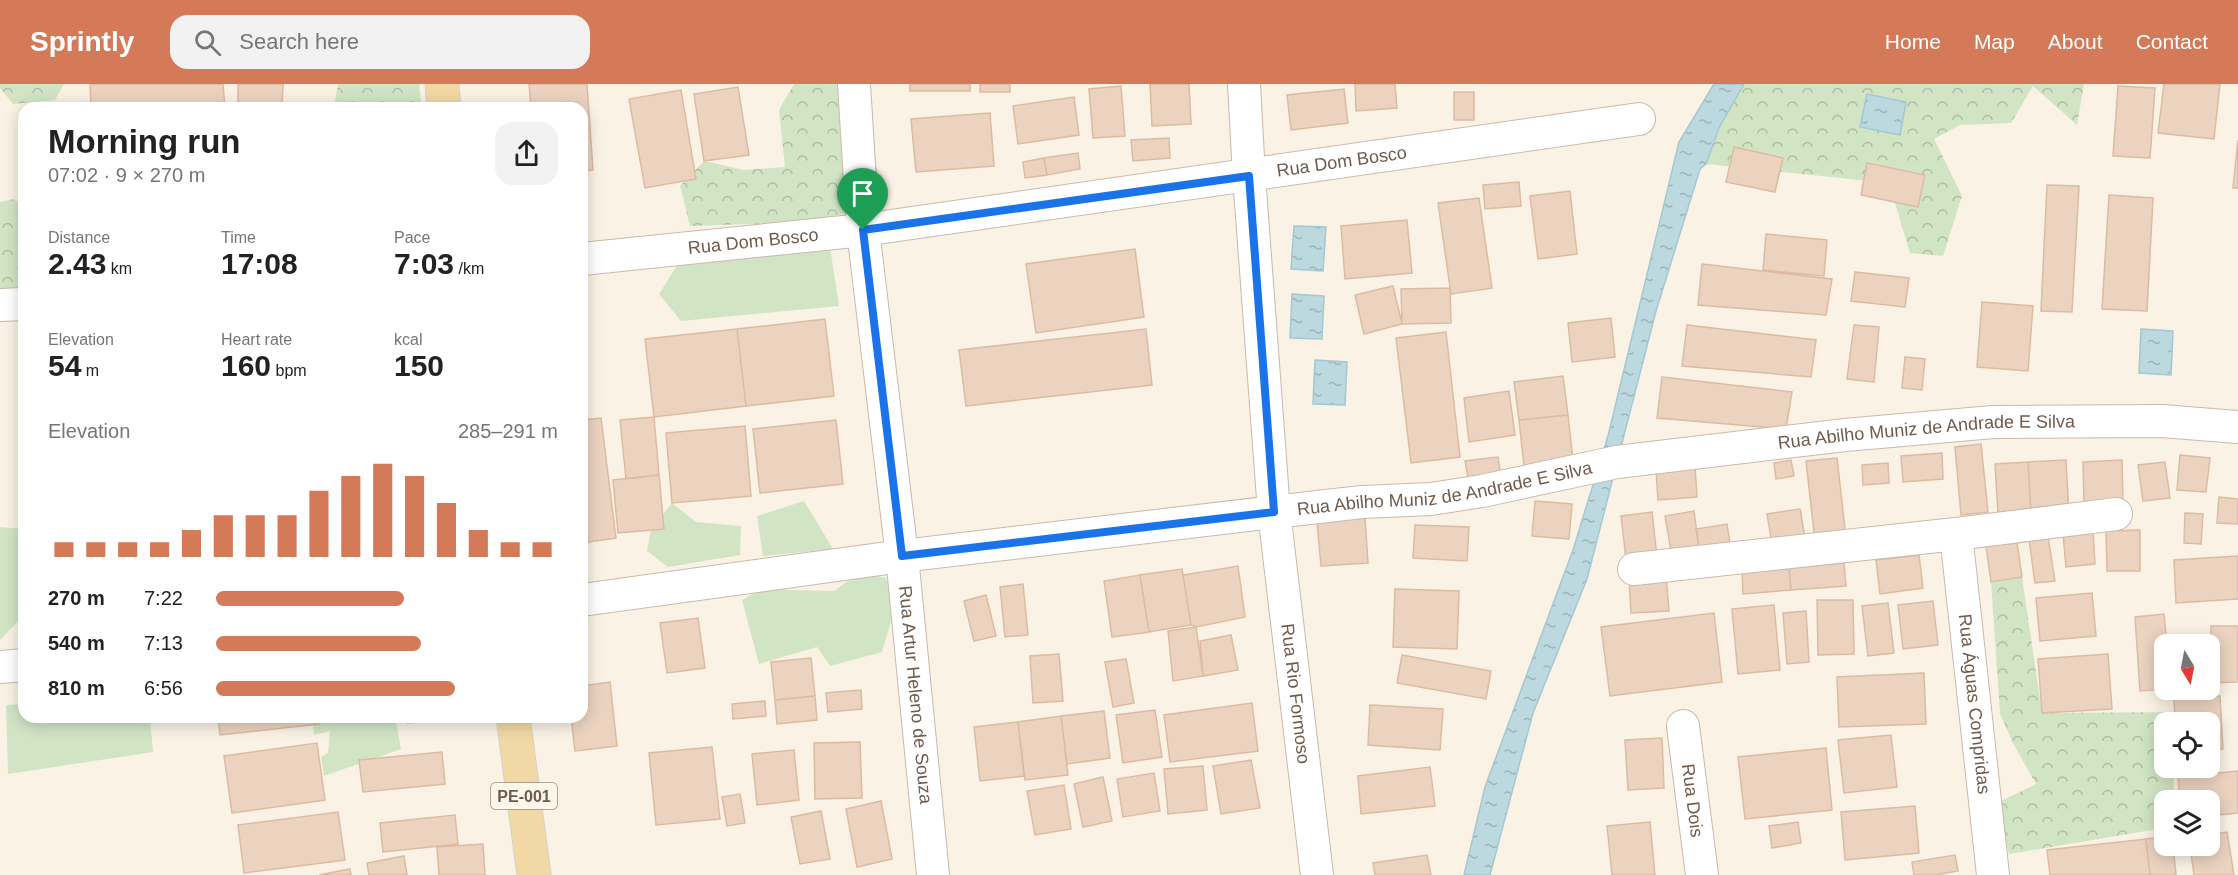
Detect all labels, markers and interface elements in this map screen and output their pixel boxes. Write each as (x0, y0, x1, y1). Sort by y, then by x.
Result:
search box (170, 15, 590, 69)
text: Sprintly (30, 26, 134, 57)
icon: search (191, 26, 224, 59)
text: Search here (239, 29, 359, 54)
text: Home (1885, 30, 1941, 53)
text: Map (1974, 30, 2015, 53)
text: About (2048, 30, 2103, 53)
text: Contact (2136, 30, 2208, 53)
button: share (495, 122, 558, 185)
text: Morning run (48, 123, 240, 160)
street label: Rua Dom Bosco (1275, 142, 1408, 181)
text: 07:02 · 9 × 270 m (48, 164, 205, 186)
pin (837, 168, 888, 230)
icon: arrive (846, 177, 879, 210)
street label: Rua Dom Bosco (687, 225, 819, 258)
text: Distance (48, 229, 110, 246)
text: Time (221, 229, 256, 246)
text: Pace (394, 229, 430, 246)
text: 2.43 (48, 247, 106, 280)
text: 17:08 (221, 247, 298, 280)
text: 7:03 (394, 247, 454, 280)
text: km (106, 260, 132, 277)
text: /km (454, 260, 484, 277)
text: Elevation (48, 331, 114, 348)
text: Heart rate (221, 331, 292, 348)
text: kcal (394, 331, 422, 348)
text: 54 (48, 349, 81, 382)
text: 160 (221, 349, 271, 382)
text: 150 (394, 349, 444, 382)
text: m (81, 362, 99, 379)
text: bpm (271, 362, 307, 379)
street label: Rua Abilho Muniz de Andrade E Silva (1777, 412, 2076, 453)
text: Elevation (48, 420, 130, 442)
text: 285–291 m (458, 420, 558, 442)
street label: Rua Abilho Muniz de Andrade E Silva (1296, 457, 1595, 519)
street label: Rua Artur Heleno de Souza (895, 585, 936, 806)
text: 270 m (48, 587, 105, 609)
text: 7:22 (144, 587, 183, 609)
street label: Rua Águas Compridas (1955, 613, 1994, 795)
street label: Rua Rio Formoso (1277, 622, 1314, 765)
text: 540 m (48, 632, 105, 654)
text: 7:13 (144, 632, 183, 654)
north arrow (2154, 634, 2220, 700)
map controls (2154, 634, 2220, 856)
text: 810 m (48, 677, 105, 699)
text: 6:56 (144, 677, 183, 699)
button: locate (2154, 712, 2220, 778)
street label: Rua Dois (1678, 762, 1707, 838)
road number: PE-001 (491, 783, 557, 809)
button: layers (2154, 790, 2220, 856)

